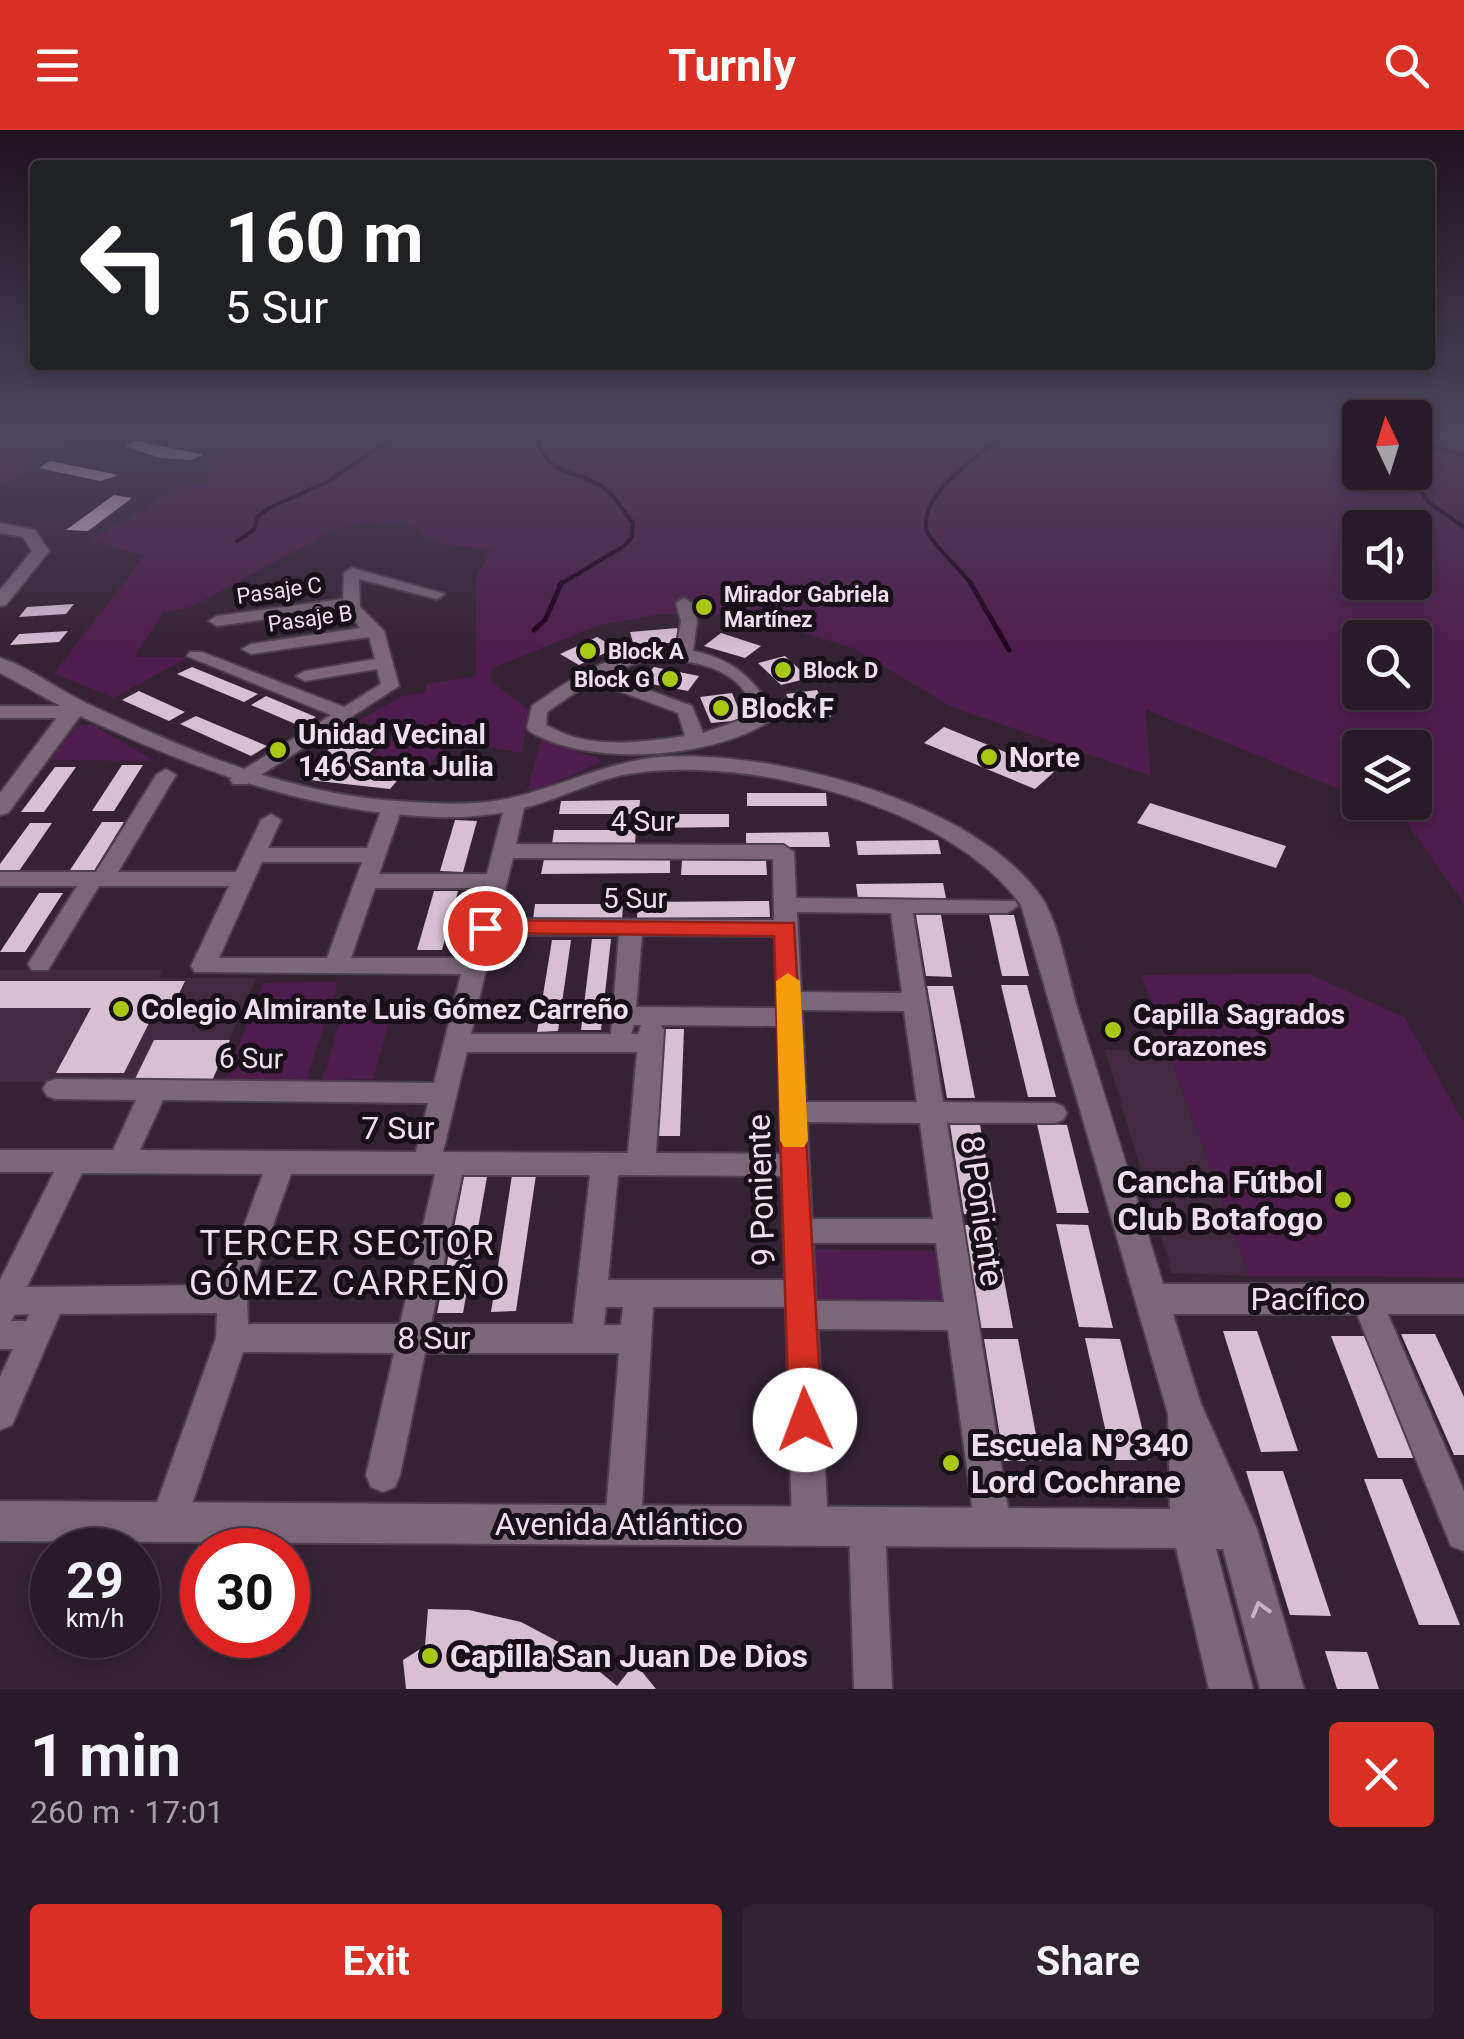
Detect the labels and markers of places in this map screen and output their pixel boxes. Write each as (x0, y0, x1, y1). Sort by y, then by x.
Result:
place label: Mirador Gabriela Martínez (724, 582, 890, 632)
marker: Mirador Gabriela Martínez (693, 596, 715, 618)
place label: Block A (608, 639, 684, 664)
marker: Block A (577, 640, 599, 662)
place label: Block D (803, 658, 878, 683)
marker: Block D (772, 659, 794, 681)
place label: Block G (574, 667, 650, 692)
marker: Block G (659, 668, 681, 690)
place label: Block F (741, 692, 834, 725)
marker: Block F (710, 697, 732, 719)
place label: Unidad Vecinal 146 Santa Julia (298, 718, 494, 783)
marker: Unidad Vecinal 146 Santa Julia (267, 739, 289, 761)
place label: Norte (1009, 741, 1080, 774)
marker: Norte (978, 746, 1000, 768)
pin (443, 886, 528, 971)
place label: Colegio Almirante Luis Gómez Carreño (141, 993, 629, 1026)
marker: Colegio Almirante Luis Gómez Carreño (110, 998, 132, 1020)
place label: Capilla Sagrados Corazones (1133, 998, 1345, 1063)
marker: Capilla Sagrados Corazones (1102, 1019, 1124, 1041)
place label: Cancha Fútbol Club Botafogo (1117, 1163, 1323, 1238)
marker: Cancha Fútbol Club Botafogo (1332, 1189, 1354, 1211)
place label: Escuela N° 340 Lord Cochrane (971, 1426, 1189, 1501)
marker: Escuela N° 340 Lord Cochrane (940, 1452, 962, 1474)
place label: Capilla San Juan De Dios (450, 1637, 808, 1675)
marker: Capilla San Juan De Dios (419, 1645, 441, 1667)

